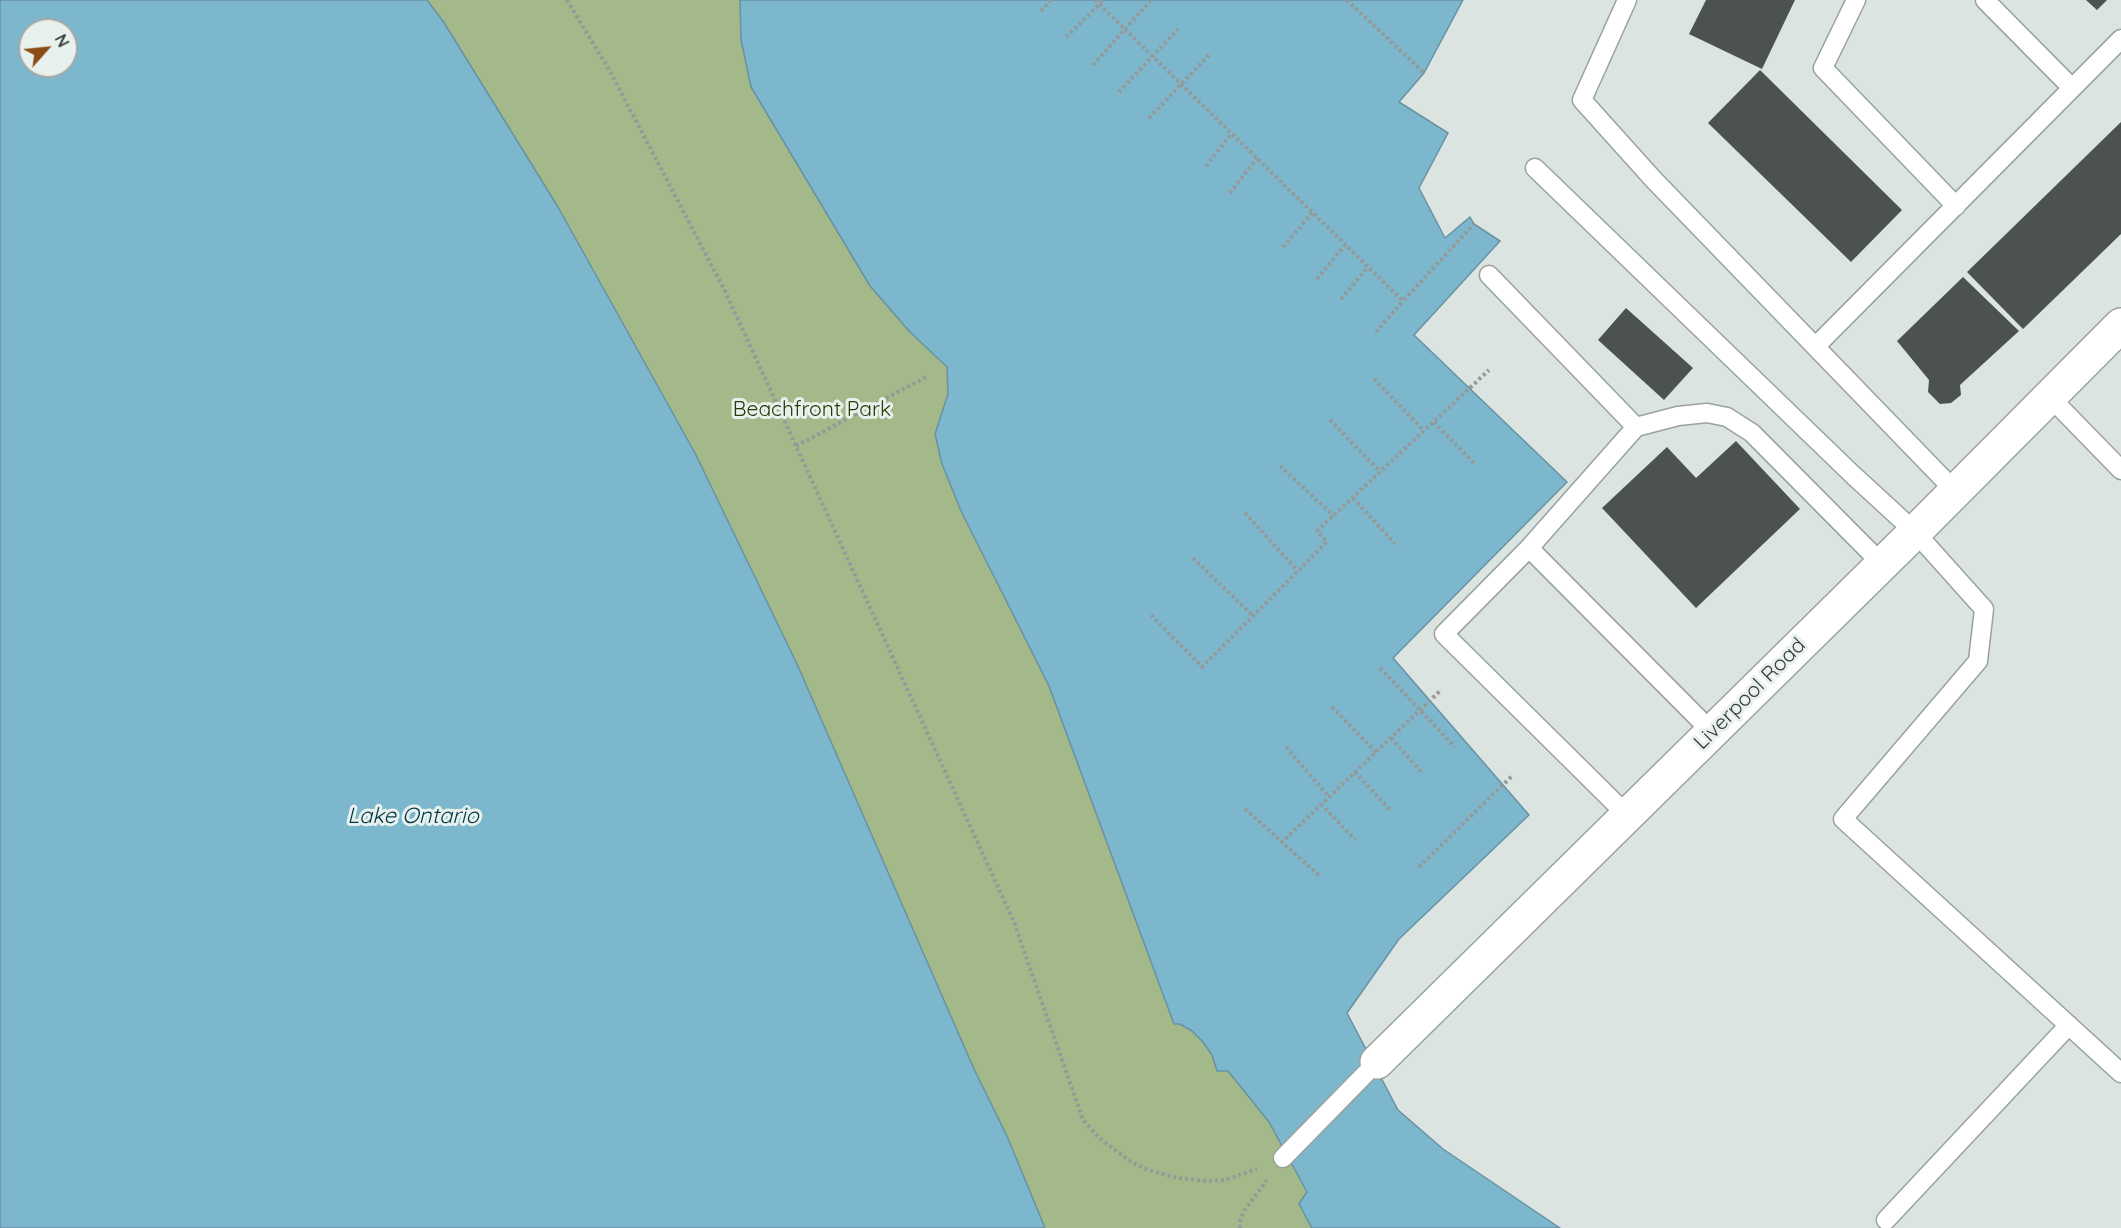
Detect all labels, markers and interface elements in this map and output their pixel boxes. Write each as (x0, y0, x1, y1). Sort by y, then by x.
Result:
north arrow (18, 18, 78, 78)
text: N (51, 31, 74, 51)
park label: Beachfront Park (733, 397, 891, 423)
street label: Liverpool Road (1689, 633, 1811, 755)
water label: Lake Ontario (347, 803, 479, 829)

